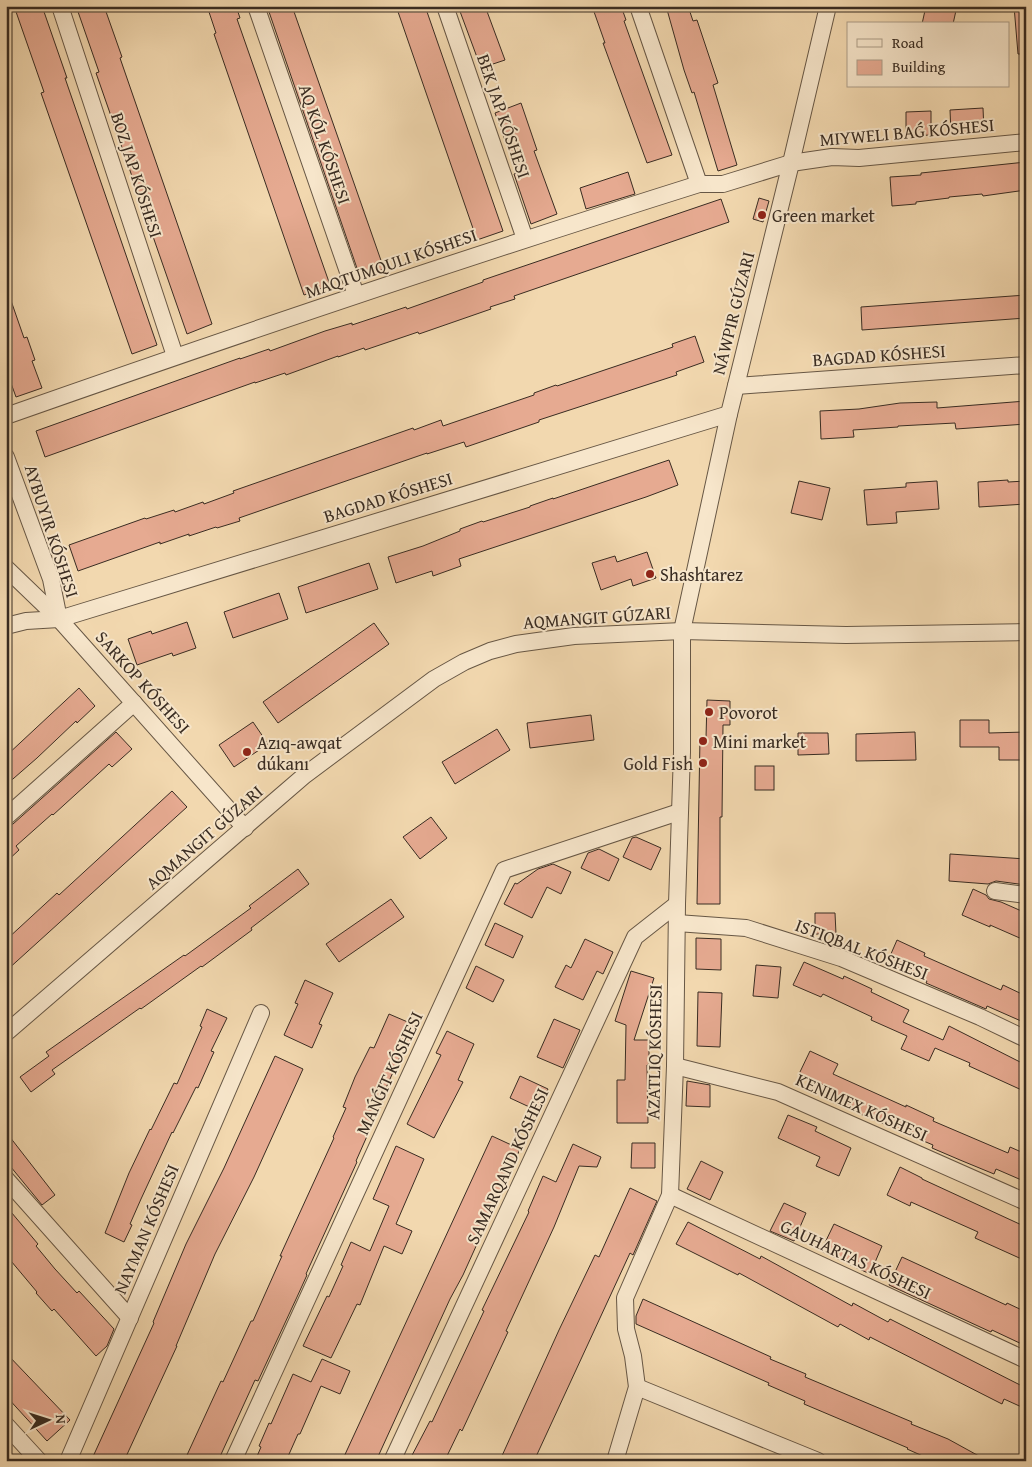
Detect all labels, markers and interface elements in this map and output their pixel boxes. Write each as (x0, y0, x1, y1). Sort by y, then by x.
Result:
legend (847, 22, 1010, 88)
text: Road (892, 32, 923, 53)
street label: BEK JAP KÓSHESI (470, 50, 538, 182)
text: Building (892, 56, 946, 77)
street label: AQ KÓL KÓSHESI (292, 80, 358, 208)
street label: BOZ JAP KÓSHESI (104, 109, 170, 241)
street label: MIYWELI BAǴ KÓSHESI (819, 111, 995, 153)
place label: Green market (772, 202, 876, 229)
marker: Green market (756, 209, 768, 221)
street label: MAQTUMQULI KÓSHESI (302, 221, 480, 305)
street label: NÁWPIR GÚZARI (705, 248, 761, 378)
street label: BAGDAD KÓSHESI (812, 337, 946, 373)
street label: AYBUYIR KÓSHESI (18, 461, 86, 601)
street label: BAGDAD KÓSHESI (320, 465, 456, 529)
place label: Shashtarez (660, 561, 743, 588)
marker: Shashtarez (644, 568, 656, 580)
street label: AQMANGIT GÚZARI (522, 598, 672, 636)
street label: SARKOP KÓSHESI (89, 624, 197, 740)
place label: Povorot (719, 699, 779, 726)
marker: Povorot (703, 706, 715, 718)
place label: Mini market (713, 728, 807, 755)
place label: Azıq-awqat dúkanı (257, 729, 342, 777)
marker: Mini market (697, 735, 709, 747)
marker: Azıq-awqat dúkanı (241, 746, 253, 758)
place label: Gold Fish (623, 750, 693, 777)
marker: Gold Fish (697, 757, 709, 769)
street label: AQMANGIT GÚZARI (139, 778, 269, 896)
street label: ISTIQBAL KÓSHESI (792, 911, 932, 987)
street label: AZATLIQ KÓSHESI (639, 984, 669, 1120)
street label: MAŃǴIT KÓSHESI (349, 1007, 429, 1139)
street label: KENIMEX KÓSHESI (792, 1066, 932, 1148)
street label: SAMARQAND KÓSHESI (459, 1083, 555, 1249)
street label: NAYMAN KÓSHESI (106, 1160, 186, 1298)
street label: GAUHARTAS KÓSHESI (776, 1212, 936, 1306)
north arrow (22, 1394, 72, 1444)
text: N (51, 1414, 71, 1425)

